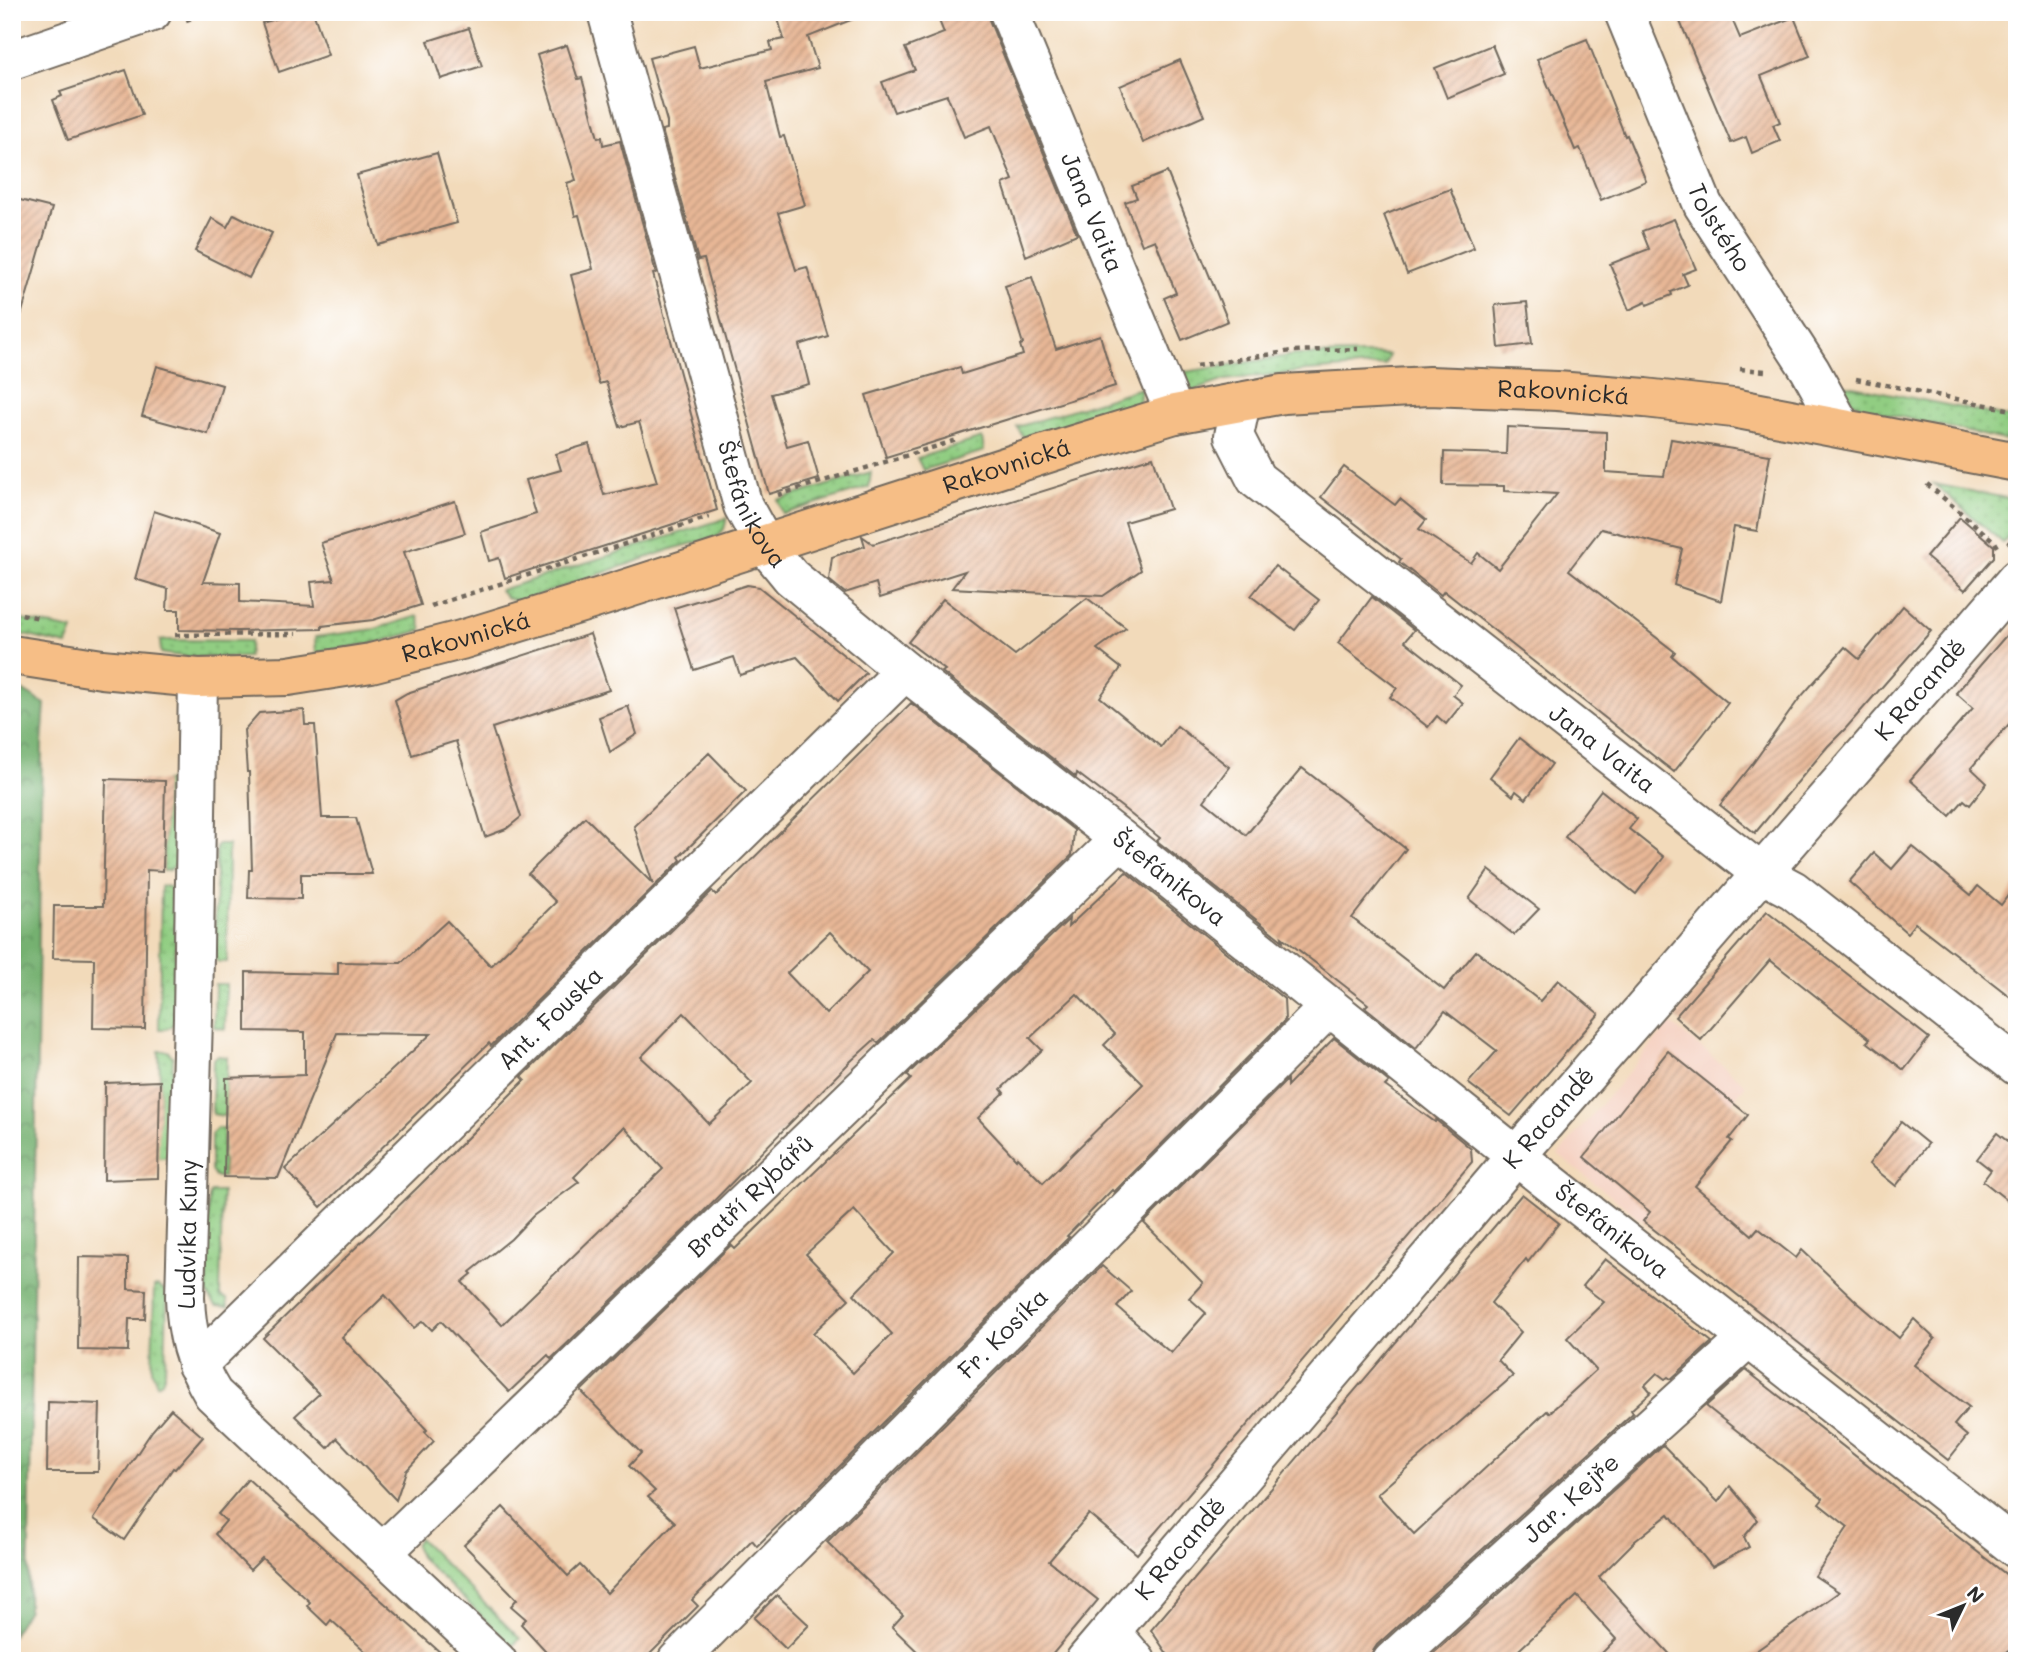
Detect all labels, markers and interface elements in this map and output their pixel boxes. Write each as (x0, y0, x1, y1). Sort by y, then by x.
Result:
street label: Jana Vaita (1055, 147, 1132, 277)
street label: Tolstého (1682, 178, 1759, 277)
street label: Rakovnická (1497, 372, 1631, 411)
street label: Rakovnická (938, 430, 1074, 500)
street label: Štefánikova (712, 437, 794, 574)
street label: Rakovnická (398, 603, 534, 669)
street label: K Racandě (1867, 632, 1972, 746)
street label: Jana Vaita (1543, 696, 1663, 799)
street label: Štefánikova (1107, 822, 1233, 932)
street label: Ant. Fouska (490, 959, 609, 1076)
street label: K Racandě (1495, 1060, 1600, 1175)
street label: Bratří Rybářů (680, 1127, 819, 1263)
street label: Ludvíka Kuny (170, 1159, 203, 1309)
street label: Štefánikova (1549, 1175, 1676, 1285)
street label: Fr. Kosíka (950, 1281, 1054, 1385)
street label: Jar. Kejře (1516, 1446, 1625, 1549)
street label: K Racandě (1127, 1491, 1232, 1606)
north arrow (1927, 1572, 1997, 1642)
text: N (1962, 1580, 1990, 1608)

